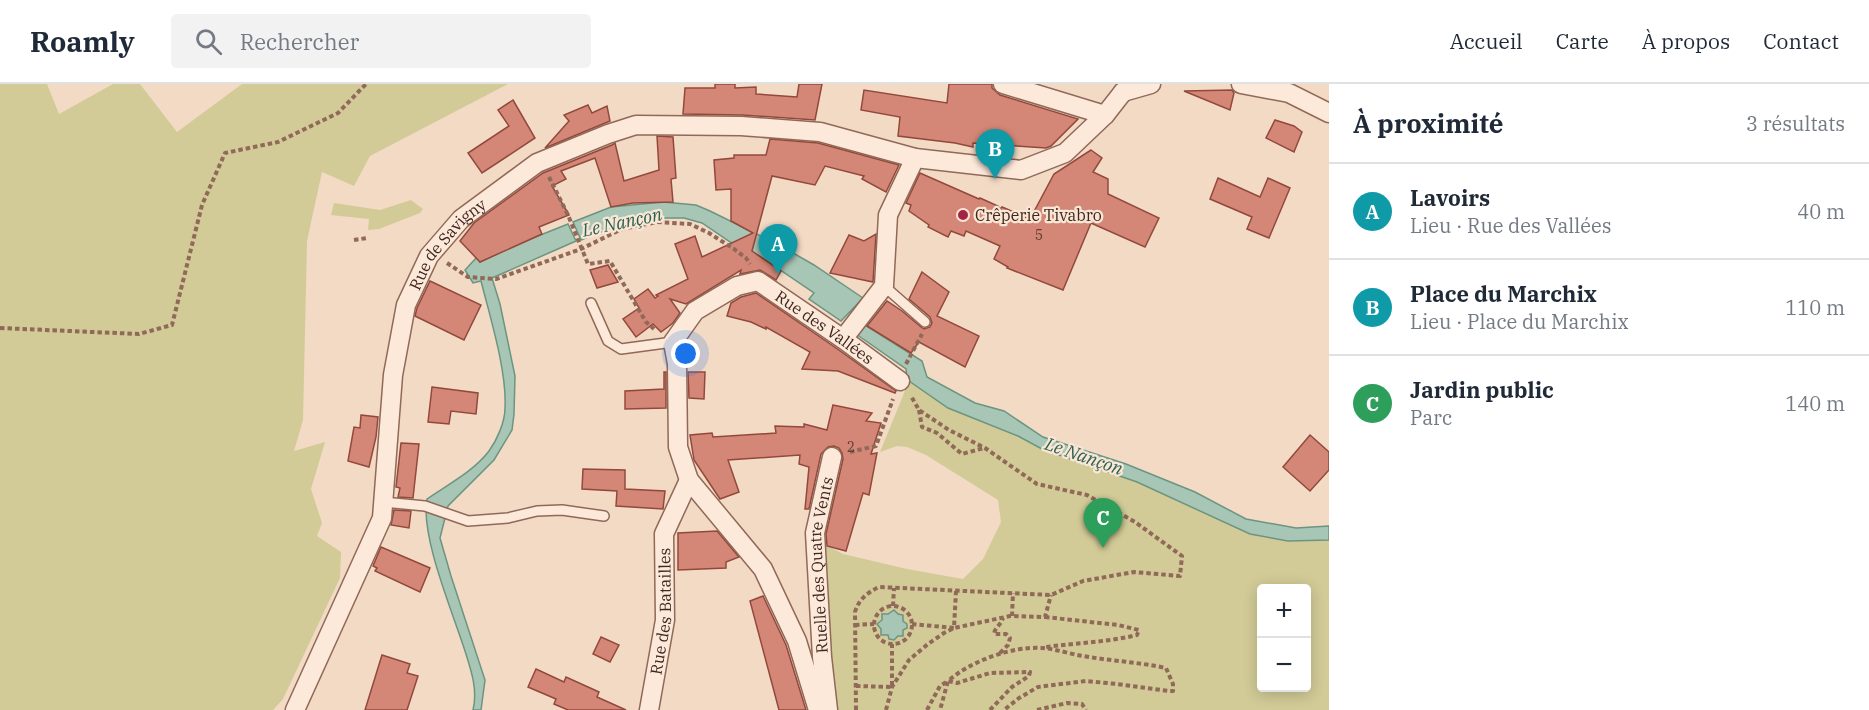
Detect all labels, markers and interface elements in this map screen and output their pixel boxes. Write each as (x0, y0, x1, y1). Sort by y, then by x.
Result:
search box (171, 14, 591, 68)
text: Roamly (30, 23, 135, 60)
icon: search (192, 25, 225, 58)
text: Rechercher (240, 27, 359, 56)
text: Accueil (1450, 27, 1523, 55)
text: Carte (1556, 27, 1609, 55)
text: À propos (1642, 27, 1730, 55)
text: Contact (1763, 27, 1839, 55)
text: À proximité (1353, 106, 1504, 140)
text: 3 résultats (1746, 110, 1845, 137)
pin: B (976, 130, 1014, 179)
text: Lavoirs (1410, 183, 1490, 212)
street label: Rue de Savigny (404, 194, 490, 293)
text: A (1366, 198, 1379, 225)
text: 40 m (1797, 198, 1845, 225)
water label: Le Nançon (579, 202, 665, 242)
place label: Crêperie Tivabro (975, 205, 1102, 225)
marker: Crêperie Tivabro (956, 208, 970, 222)
text: Lieu · Rue des Vallées (1410, 212, 1612, 239)
pin: A (758, 224, 798, 274)
house number: 5 (1035, 226, 1043, 244)
text: Place du Marchix (1410, 279, 1597, 308)
street label: Rue des Vallées (771, 286, 878, 368)
text: B (1365, 294, 1380, 321)
text: 110 m (1785, 294, 1845, 321)
text: Lieu · Place du Marchix (1410, 308, 1629, 335)
your location (671, 339, 700, 368)
text: Jardin public (1410, 375, 1554, 404)
text: C (1366, 390, 1379, 417)
text: 140 m (1785, 390, 1845, 417)
text: Parc (1410, 404, 1452, 431)
water label: Le Nançon (1041, 432, 1127, 480)
house number: 2 (847, 438, 855, 456)
street label: Ruelle des Quatre Vents (805, 475, 837, 654)
pin: C (1084, 498, 1122, 548)
street label: Rue des Batailles (645, 548, 676, 676)
map controls (1257, 584, 1311, 692)
button: + (1257, 584, 1311, 638)
button: − (1257, 638, 1311, 692)

